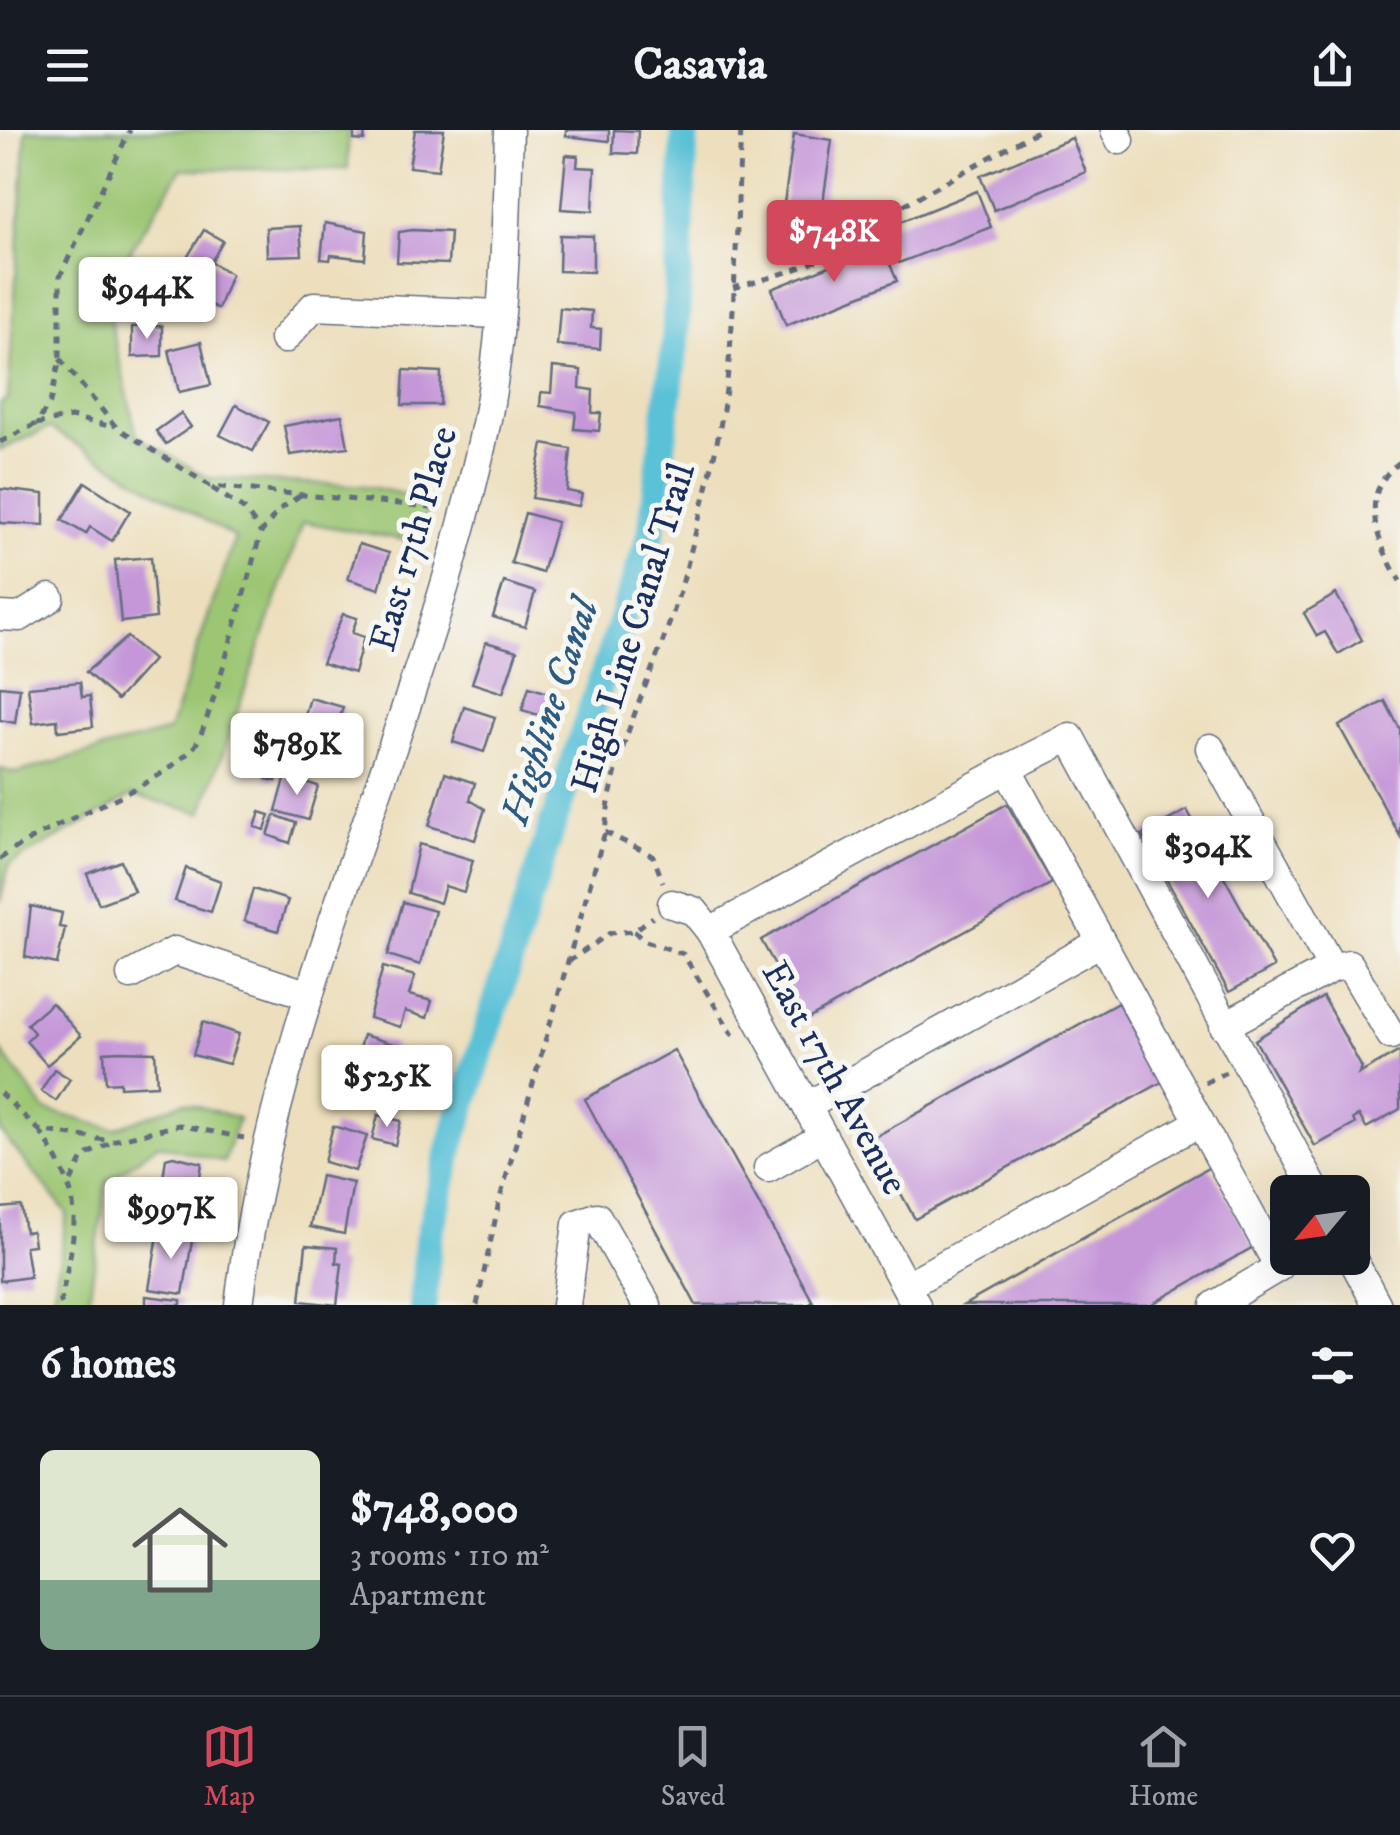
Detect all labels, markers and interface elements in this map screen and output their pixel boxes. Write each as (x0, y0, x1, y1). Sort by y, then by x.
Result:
text: Casavia (633, 37, 767, 93)
icon: menu (40, 38, 95, 93)
icon: share (1305, 38, 1360, 93)
pin: $748K (764, 200, 904, 285)
text: $748K (789, 212, 879, 252)
pin: $944K (77, 257, 217, 342)
text: $944K (101, 269, 193, 309)
street label: East 17th Place (359, 421, 469, 657)
street label: High Line Canal Trail (561, 457, 707, 799)
water label: Highline Canal (491, 590, 612, 832)
pin: $789K (227, 713, 367, 798)
text: $789K (253, 725, 341, 765)
pin: $304K (1138, 816, 1278, 901)
text: $304K (1164, 828, 1252, 868)
street label: East 17th Avenue (750, 953, 918, 1203)
pin: $525K (317, 1045, 457, 1130)
text: $525K (343, 1057, 431, 1097)
north arrow (1270, 1175, 1370, 1275)
map controls (1270, 1175, 1370, 1275)
pin: $997K (101, 1177, 241, 1262)
text: $997K (127, 1189, 215, 1229)
icon: filters (1305, 1338, 1360, 1393)
text: 6 homes (40, 1339, 176, 1391)
text: $748,000 (350, 1484, 519, 1536)
icon: home (120, 1490, 240, 1610)
icon: heart (1305, 1523, 1360, 1578)
text: 3 rooms · 110 m² (350, 1536, 549, 1576)
text: Apartment (350, 1576, 486, 1616)
tab: Map (202, 1719, 257, 1814)
tab: Saved (661, 1719, 725, 1814)
tab: Home (1129, 1719, 1198, 1814)

